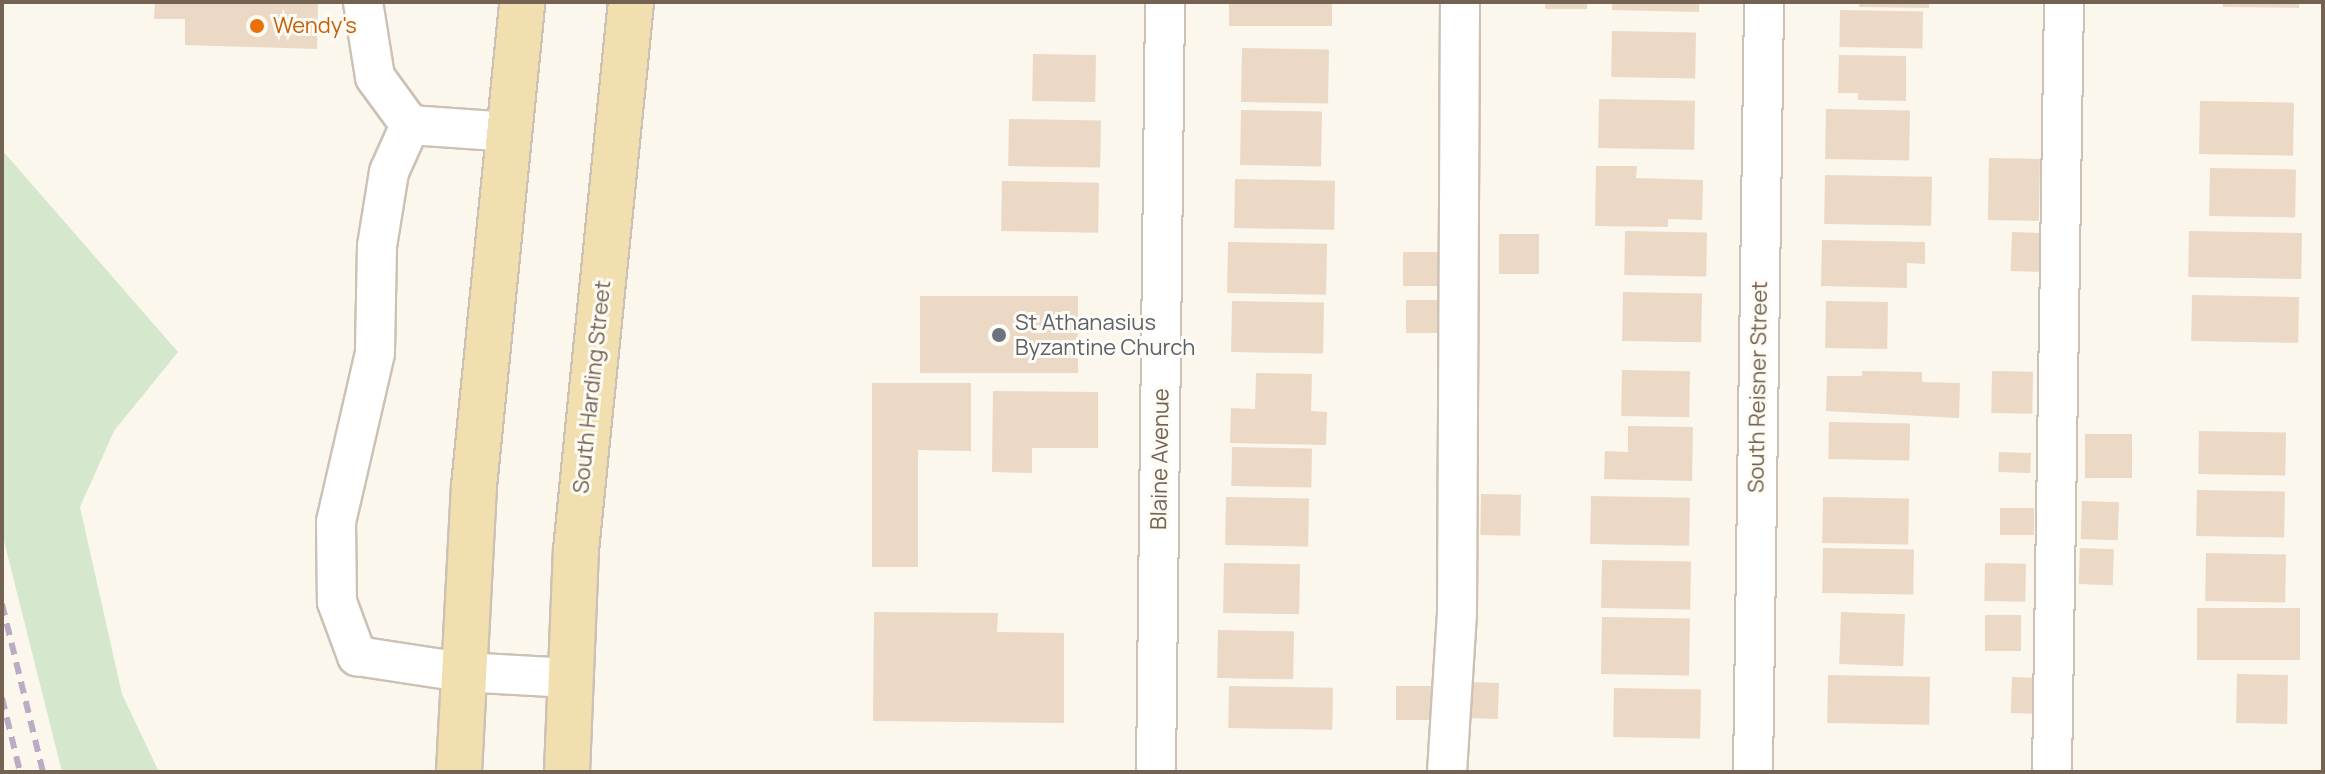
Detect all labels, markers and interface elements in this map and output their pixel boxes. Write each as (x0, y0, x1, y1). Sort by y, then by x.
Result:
place label: Wendy's (273, 13, 357, 39)
marker: Wendy's (248, 17, 266, 35)
street label: South Harding Street (568, 279, 616, 495)
street label: South Reisner Street (1743, 281, 1773, 493)
place label: St Athanasius Byzantine Church (1015, 309, 1195, 360)
marker: St Athanasius Byzantine Church (990, 326, 1008, 344)
street label: Blaine Avenue (1146, 388, 1174, 530)

